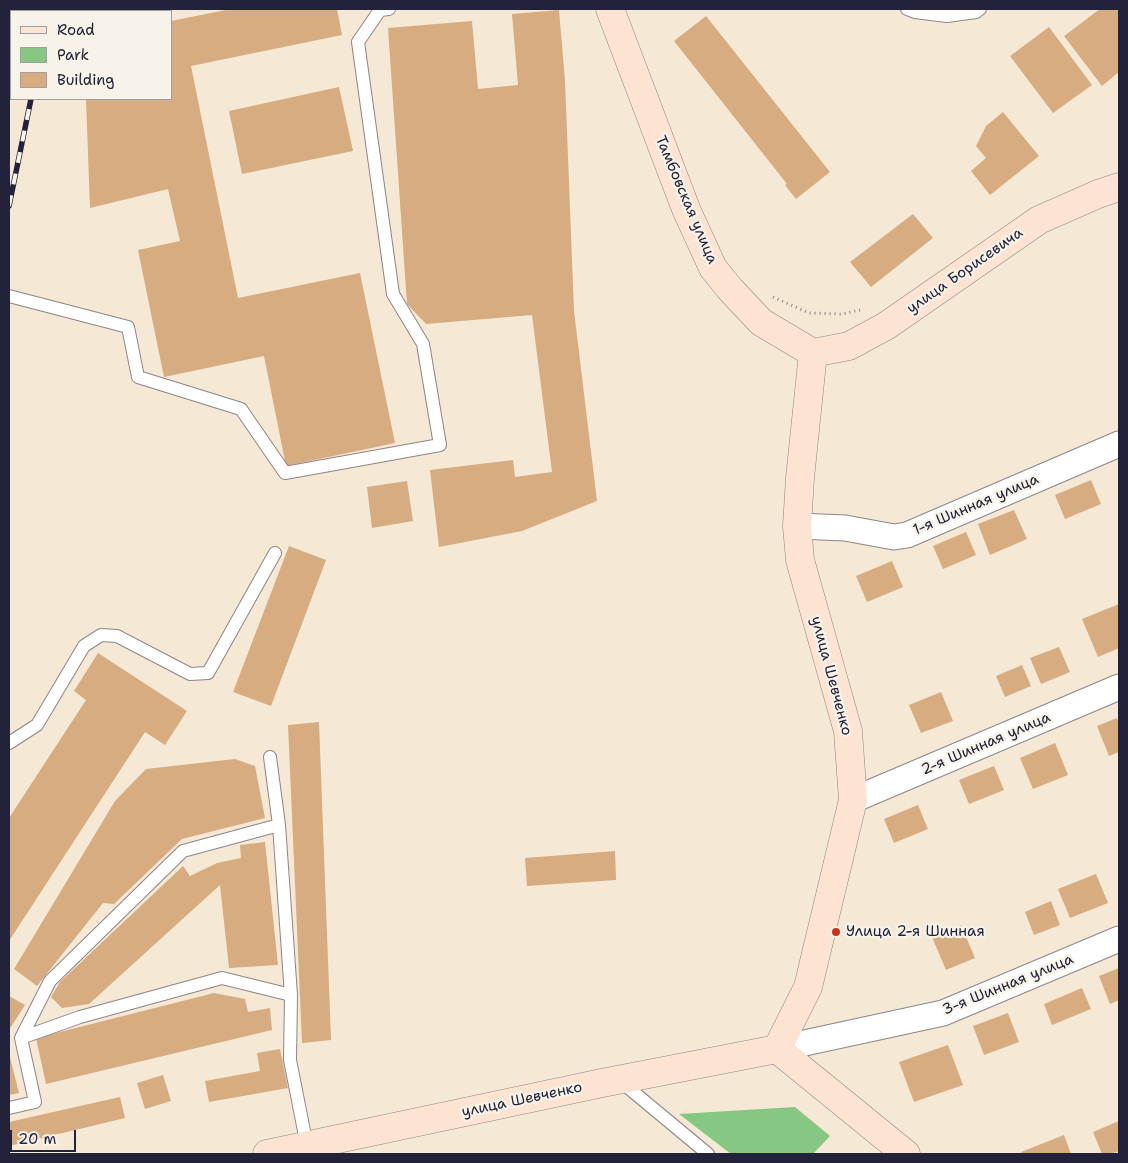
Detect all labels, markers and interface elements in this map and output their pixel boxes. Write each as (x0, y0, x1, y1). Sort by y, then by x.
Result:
legend (10, 10, 172, 100)
text: Road (57, 20, 95, 40)
text: Park (57, 45, 89, 65)
text: Building (57, 70, 114, 90)
street label: Тамбовская улица (651, 133, 721, 267)
street label: улица Борисевича (903, 224, 1027, 318)
street label: 1-я Шинная улица (910, 470, 1042, 540)
street label: улица Шевченко (806, 614, 856, 738)
street label: 2-я Шинная улица (919, 709, 1053, 779)
place label: Улица 2-я Шинная (846, 923, 985, 941)
marker: Улица 2-я Шинная (830, 926, 842, 938)
street label: 3-я Шинная улица (940, 951, 1076, 1019)
street label: улица Шевченко (460, 1078, 584, 1122)
scale bar (12, 1120, 79, 1152)
text: 20 m (18, 1129, 57, 1149)

